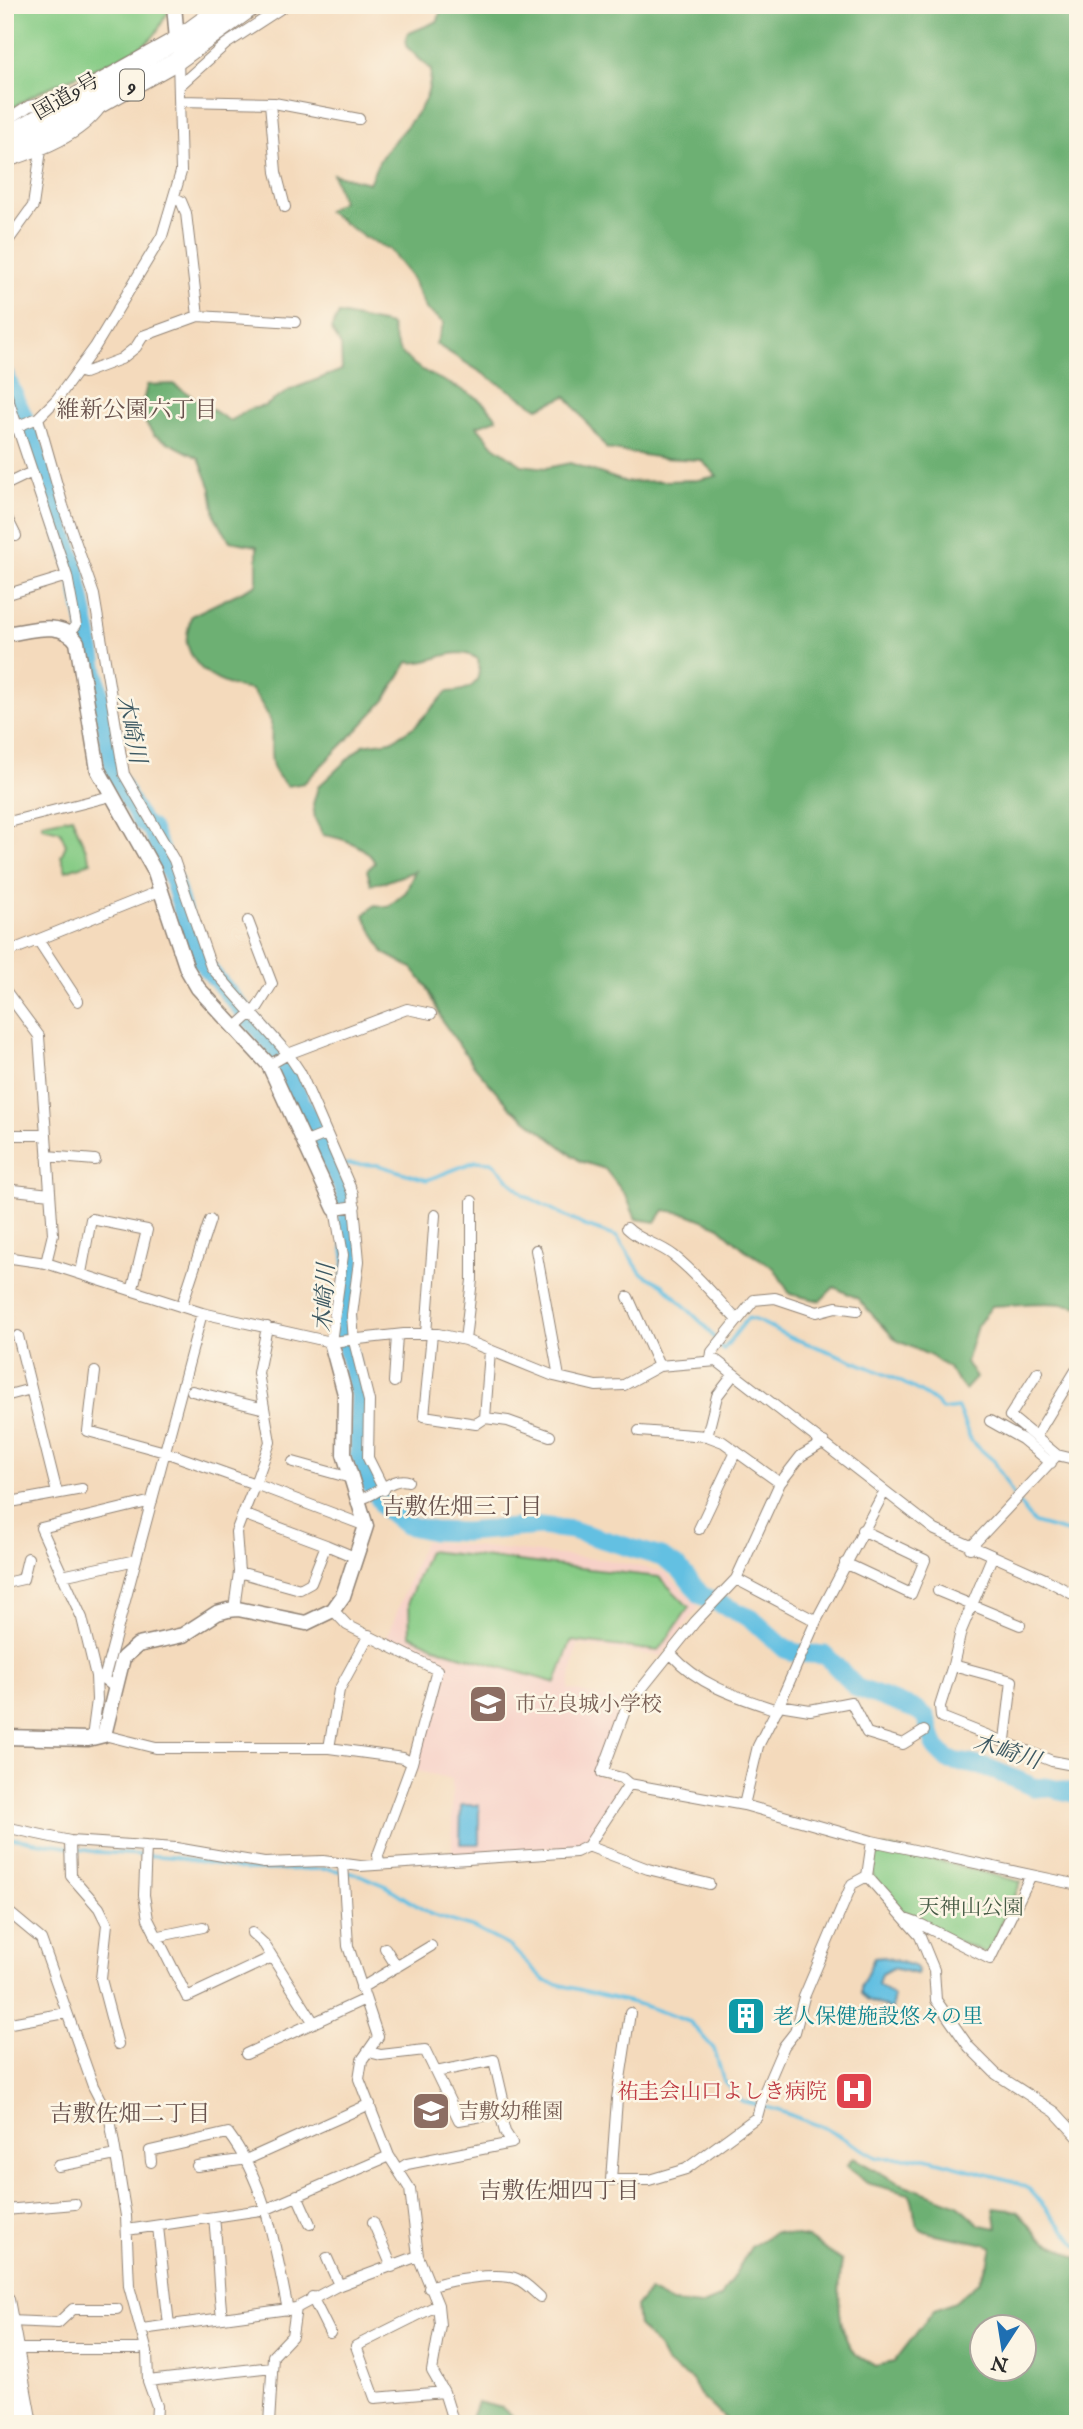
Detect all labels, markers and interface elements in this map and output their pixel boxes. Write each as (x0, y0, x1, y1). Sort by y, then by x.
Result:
street label: 国道9号 (29, 68, 105, 127)
road number: 9 (120, 69, 144, 100)
district label: 維新公園六丁目 (57, 396, 218, 425)
water label: 木崎川 (109, 693, 153, 769)
water label: 木崎川 (309, 1260, 342, 1333)
district label: 吉敷佐畑三丁目 (382, 1493, 543, 1522)
school or university icon: 市立良城小学校 (467, 1683, 509, 1725)
place label: 市立良城小学校 (515, 1692, 662, 1719)
water label: 木崎川 (969, 1728, 1047, 1777)
park label: 天神山公園 (919, 1895, 1024, 1922)
building icon: 老人保健施設悠々の里 (725, 1995, 767, 2037)
place label: 老人保健施設悠々の里 (773, 2004, 983, 2031)
hospital icon: 祐圭会山口よしき病院 (833, 2070, 875, 2112)
place label: 祐圭会山口よしき病院 (617, 2079, 827, 2106)
school or university icon: 吉敷幼稚園 (410, 2090, 452, 2132)
place label: 吉敷幼稚園 (458, 2099, 563, 2126)
district label: 吉敷佐畑二丁目 (50, 2100, 211, 2129)
district label: 吉敷佐畑四丁目 (479, 2177, 640, 2206)
north arrow (968, 2314, 1038, 2384)
text: N (989, 2349, 1011, 2376)

